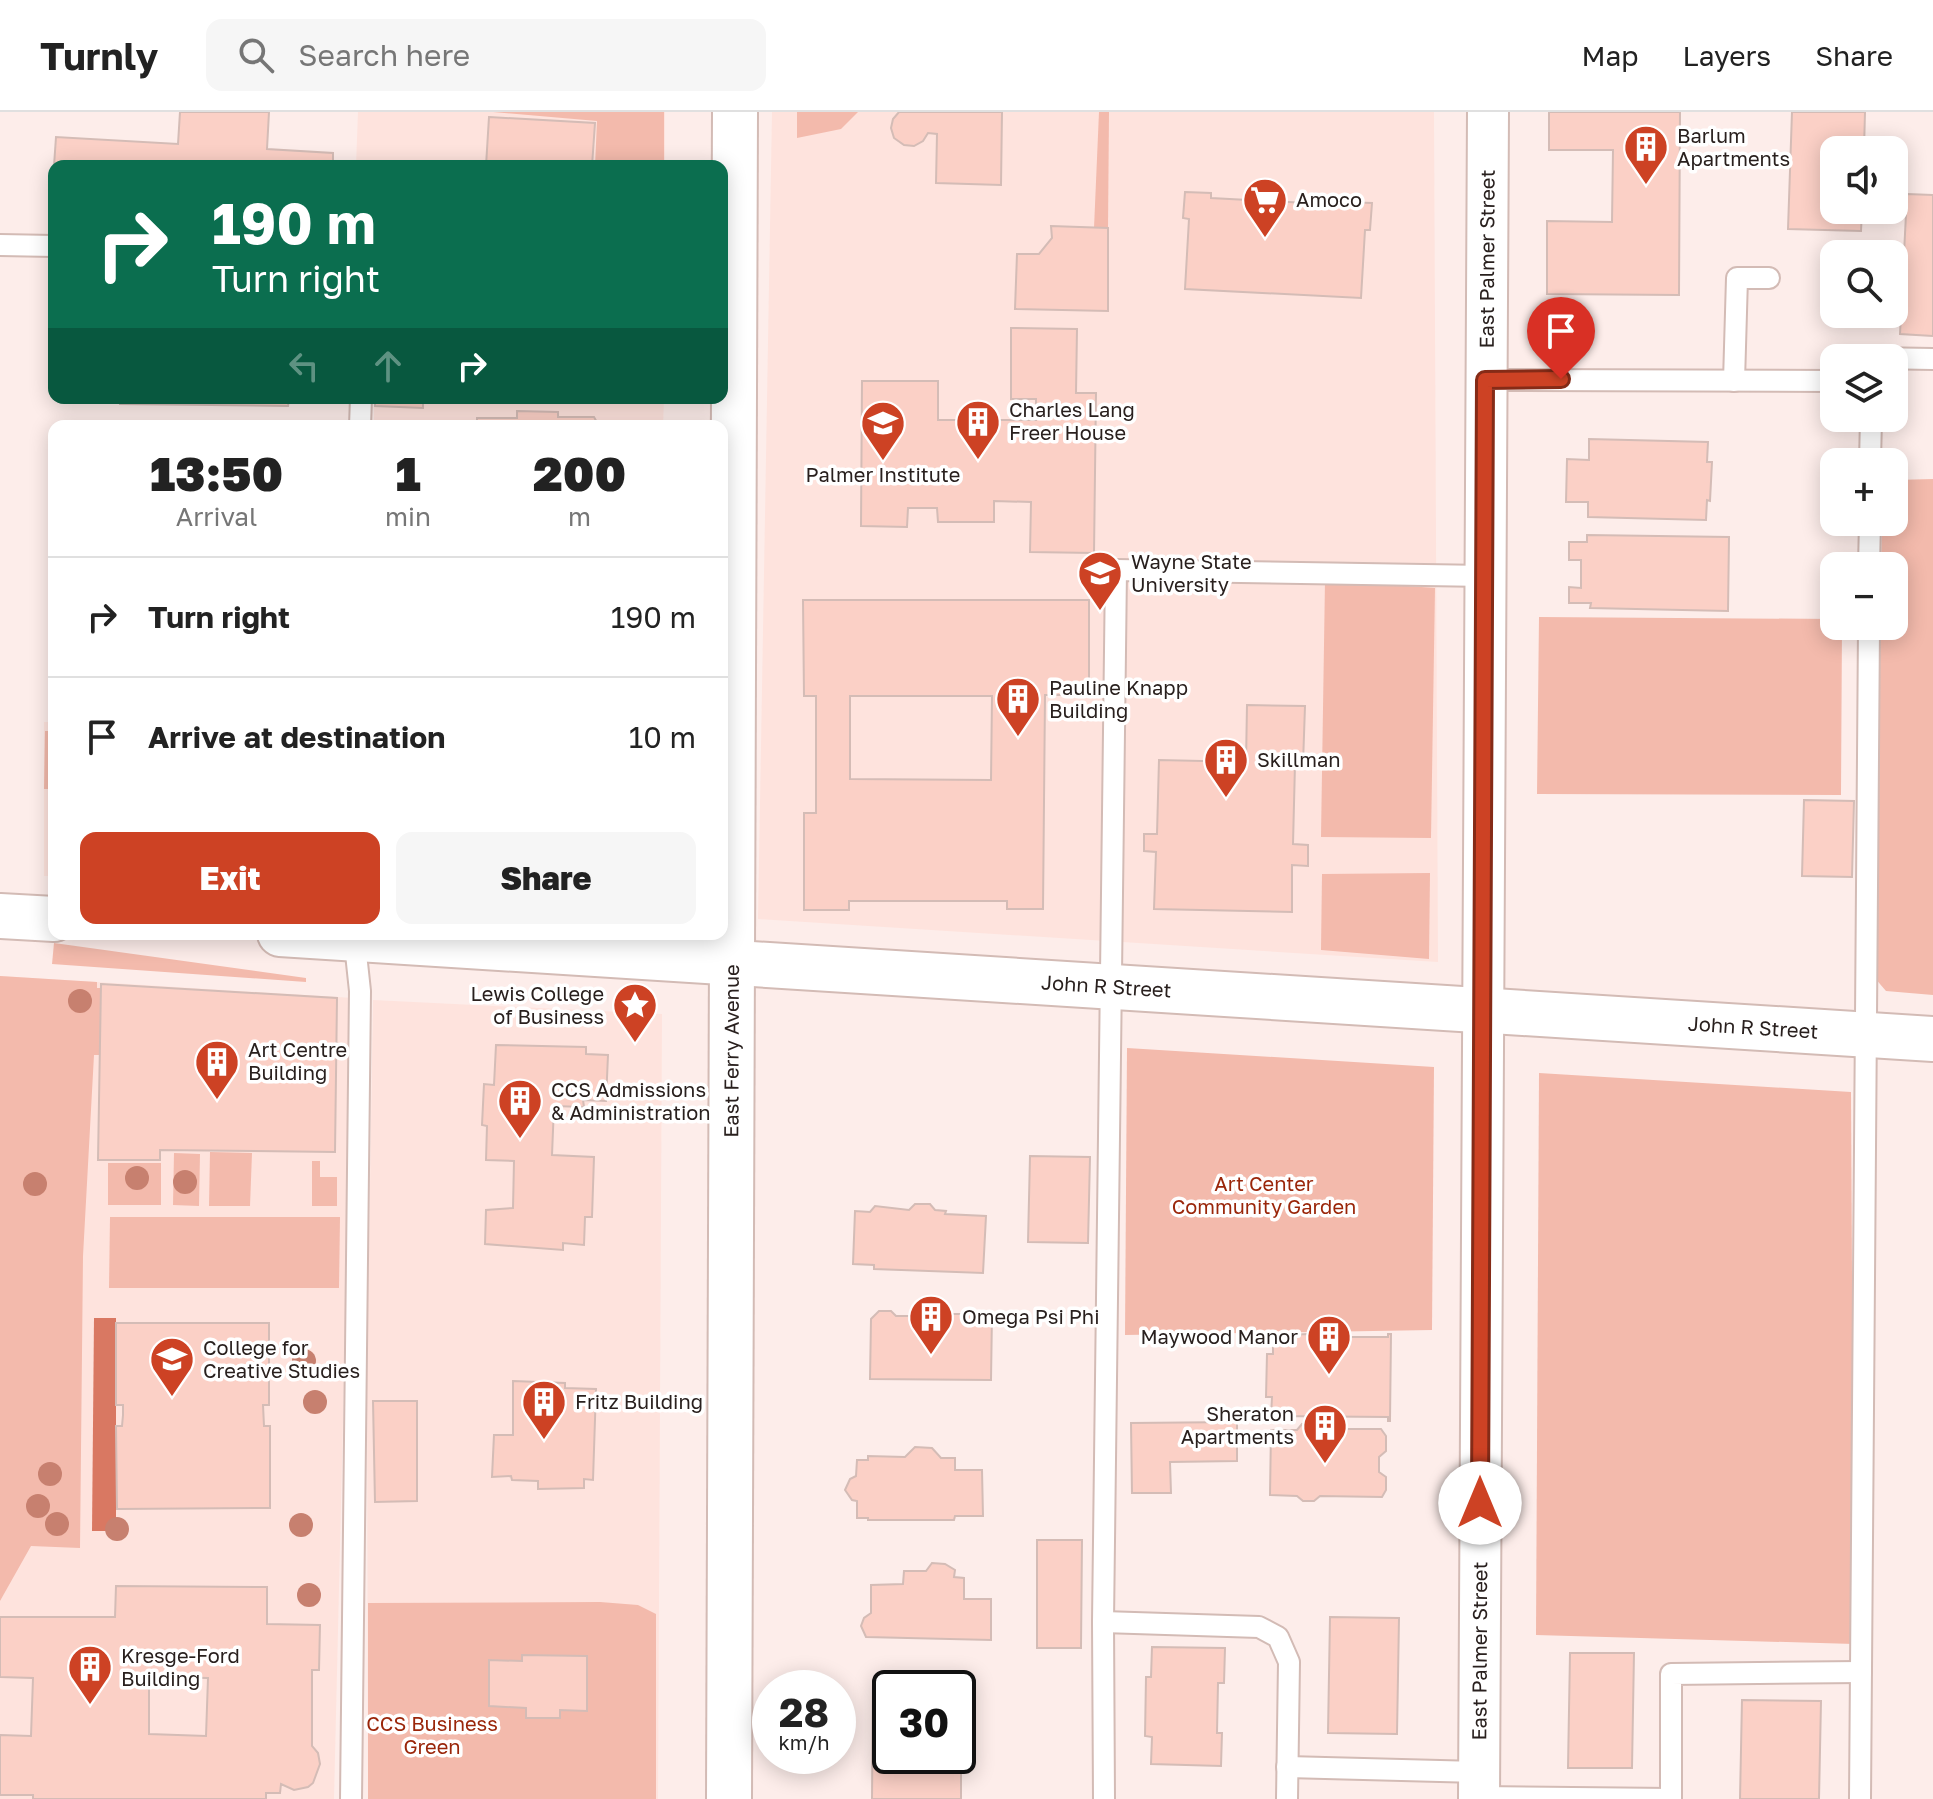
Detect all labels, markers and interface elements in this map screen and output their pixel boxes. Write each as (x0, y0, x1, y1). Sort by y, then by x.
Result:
search box (206, 19, 766, 91)
text: Turnly (40, 33, 158, 78)
icon: search (234, 33, 278, 77)
text: Search here (298, 37, 470, 73)
text: Map (1581, 39, 1639, 72)
text: Layers (1683, 39, 1771, 72)
text: Share (1815, 39, 1893, 72)
building icon: Barlum Apartments (1622, 123, 1670, 186)
place label: Barlum Apartments (1677, 123, 1790, 170)
map controls (1820, 136, 1908, 640)
button: sound (1820, 136, 1908, 224)
street label: East Palmer Street (1474, 170, 1499, 349)
supermarket icon: Amoco (1241, 176, 1289, 239)
place label: Amoco (1296, 187, 1362, 211)
text: 190 m (212, 189, 376, 256)
icon: right (80, 192, 184, 296)
button: search (1820, 240, 1908, 328)
text: Turn right (212, 257, 380, 300)
pin (1527, 297, 1595, 379)
icon: arrive (1539, 309, 1583, 353)
icon: left (282, 344, 326, 388)
icon: ahead (366, 344, 410, 388)
icon: right (450, 344, 494, 388)
button: layers (1820, 344, 1908, 432)
place label: Charles Lang Freer House (1009, 397, 1135, 444)
building icon: Charles Lang Freer House (954, 398, 1002, 461)
school or university icon: Palmer Institute (859, 399, 907, 462)
text: 13:50 (150, 444, 283, 502)
text: 1 (395, 444, 421, 502)
text: 200 (533, 444, 626, 502)
button: + (1820, 448, 1908, 536)
place label: Palmer Institute (806, 462, 960, 486)
text: Arrival (176, 501, 257, 532)
text: min (385, 501, 431, 532)
text: m (568, 501, 591, 532)
school or university icon: Wayne State University (1076, 549, 1124, 612)
place label: Wayne State University (1131, 549, 1252, 596)
button: − (1820, 552, 1908, 640)
icon: right (80, 595, 124, 639)
text: Turn right (148, 599, 290, 635)
text: 190 m (611, 599, 696, 635)
building icon: Pauline Knapp Building (994, 675, 1042, 738)
place label: Pauline Knapp Building (1049, 675, 1188, 722)
icon: arrive (80, 715, 124, 759)
text: Arrive at destination (148, 719, 445, 755)
text: 10 m (629, 719, 696, 755)
building icon: Skillman (1202, 736, 1250, 799)
place label: Skillman (1257, 747, 1341, 771)
button: Exit (80, 832, 380, 924)
button: Share (396, 832, 696, 924)
street label: East Ferry Avenue (718, 964, 743, 1138)
street label: John R Street (1040, 969, 1172, 1002)
place label: Lewis College of Business (471, 981, 604, 1028)
place icon: Lewis College of Business (611, 981, 659, 1044)
street label: John R Street (1687, 1010, 1819, 1043)
place label: Art Centre Building (248, 1037, 347, 1084)
building icon: Art Centre Building (193, 1038, 241, 1101)
building icon: CCS Admissions & Administration (496, 1077, 544, 1140)
place label: CCS Admissions & Administration (551, 1077, 711, 1124)
park label: Art Center Community Garden (1172, 1171, 1356, 1218)
building icon: Omega Psi Phi (907, 1293, 955, 1356)
place label: Omega Psi Phi (962, 1304, 1100, 1328)
building icon: Maywood Manor (1305, 1313, 1353, 1376)
place label: Maywood Manor (1140, 1324, 1298, 1348)
school or university icon: College for Creative Studies (148, 1335, 196, 1398)
place label: College for Creative Studies (203, 1335, 360, 1382)
building icon: Fritz Building (520, 1378, 568, 1441)
place label: Fritz Building (575, 1389, 703, 1413)
place label: Sheraton Apartments (1181, 1401, 1294, 1448)
building icon: Sheraton Apartments (1301, 1402, 1349, 1465)
position arrow (1438, 1461, 1522, 1545)
street label: East Palmer Street (1466, 1561, 1491, 1741)
building icon: Kresge-Ford Building (66, 1643, 114, 1706)
place label: Kresge-Ford Building (121, 1643, 240, 1690)
speed limit sign: 30 (872, 1670, 976, 1774)
text: 28 (779, 1688, 829, 1736)
park label: CCS Business Green (366, 1711, 498, 1758)
text: km/h (779, 1730, 829, 1754)

